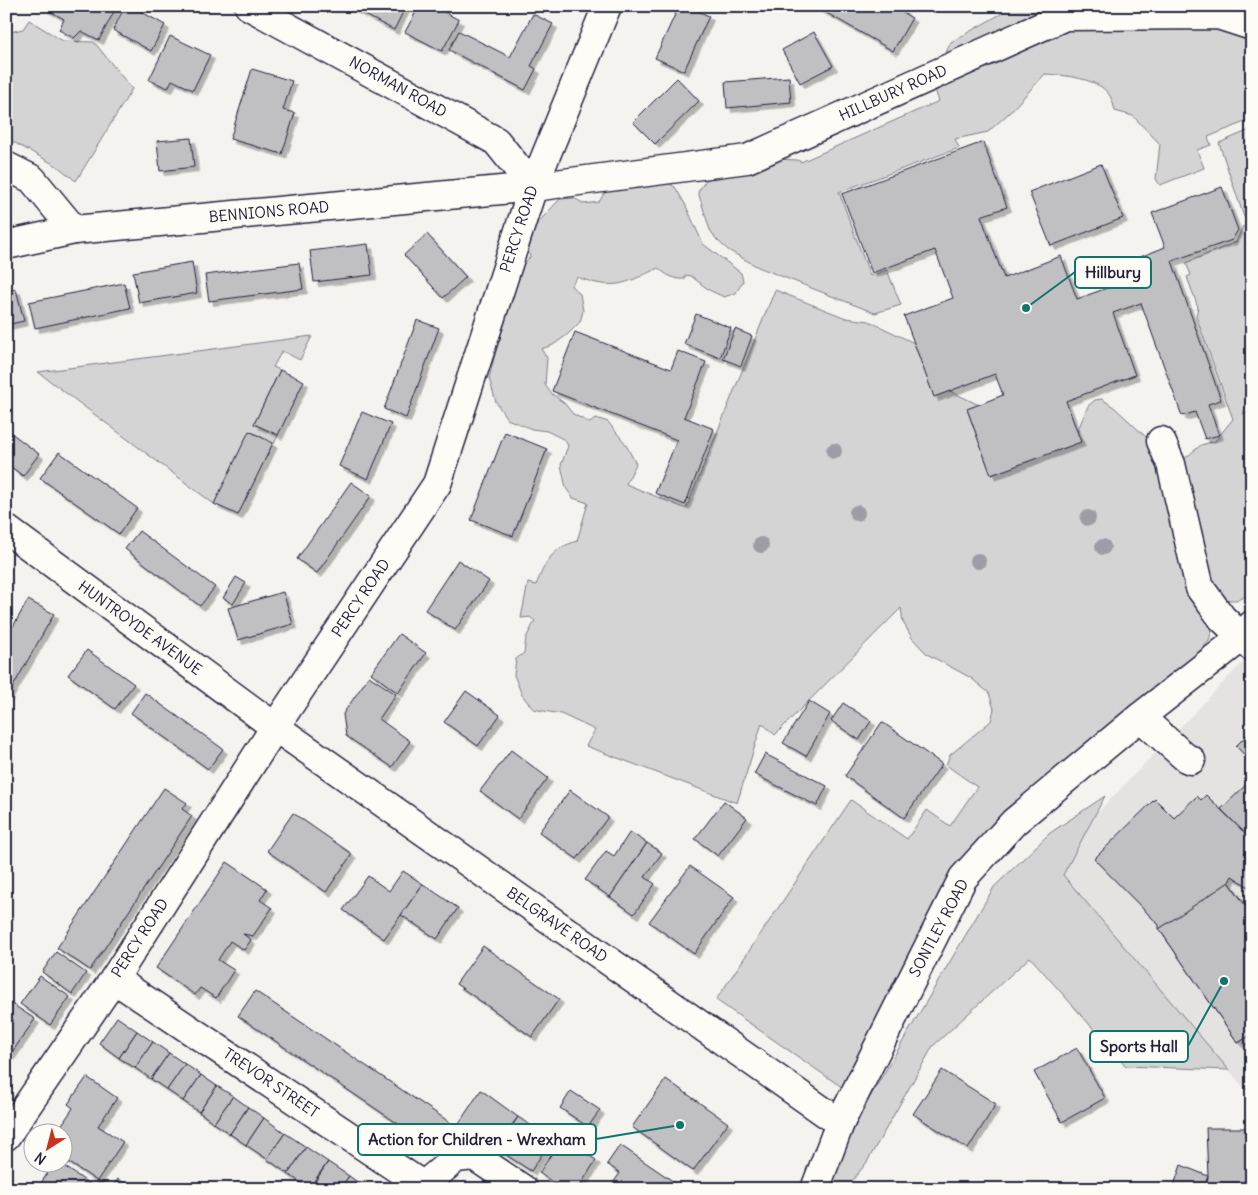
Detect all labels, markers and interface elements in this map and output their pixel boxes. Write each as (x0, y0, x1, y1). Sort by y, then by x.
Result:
street label: NORMAN ROAD (346, 52, 450, 121)
street label: HILLBURY ROAD (836, 60, 950, 125)
street label: PERCY ROAD (496, 183, 542, 275)
street label: BENNIONS ROAD (208, 197, 330, 226)
callout: Hillbury (1075, 257, 1151, 288)
text: Hillbury (1085, 262, 1141, 283)
street label: PERCY ROAD (327, 555, 394, 641)
street label: HUNTROYDE AVENUE (75, 576, 206, 679)
street label: SONTLEY ROAD (905, 875, 972, 980)
street label: BELGRAVE ROAD (503, 883, 611, 966)
street label: PERCY ROAD (107, 895, 172, 981)
callout: Sports Hall (1090, 1031, 1188, 1062)
text: Sports Hall (1100, 1036, 1178, 1057)
street label: TREVOR STREET (220, 1044, 323, 1122)
north arrow (22, 1122, 72, 1172)
callout: Action for Children - Wrexham (358, 1124, 596, 1155)
text: Action for Children - Wrexham (368, 1129, 586, 1149)
text: N (31, 1148, 50, 1169)

